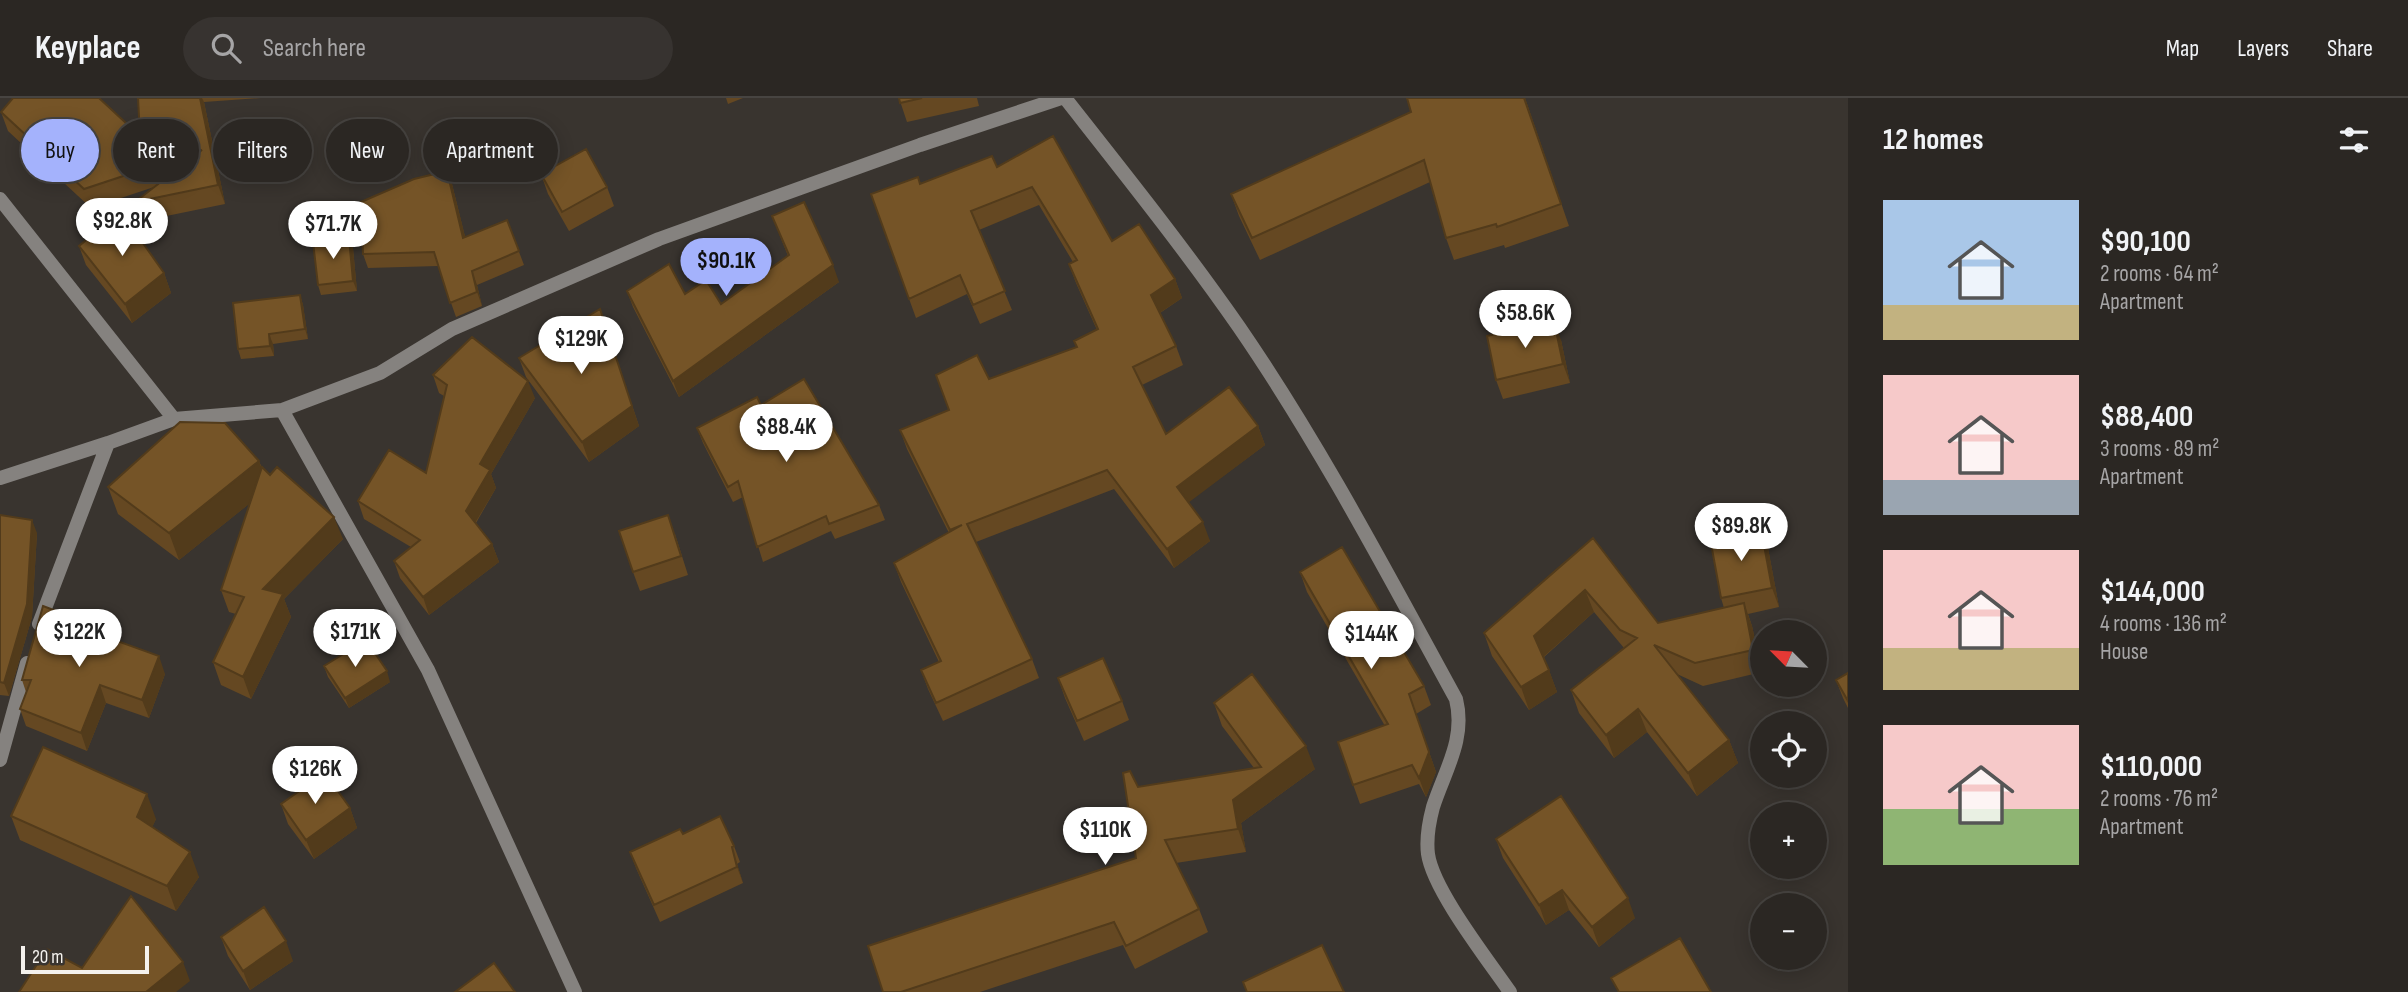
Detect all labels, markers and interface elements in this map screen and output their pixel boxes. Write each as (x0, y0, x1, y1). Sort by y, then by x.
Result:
search box (183, 17, 673, 80)
text: Keyplace (35, 28, 141, 68)
icon: search (207, 29, 245, 67)
text: Search here (263, 33, 366, 64)
text: Map (2166, 34, 2199, 63)
text: Layers (2237, 34, 2289, 63)
text: Share (2327, 34, 2373, 63)
chip: Buy (21, 119, 99, 182)
chip: Rent (113, 119, 199, 182)
chip: Filters (213, 119, 312, 182)
chip: New (326, 119, 409, 182)
chip: Apartment (423, 119, 558, 182)
icon: filters (2335, 121, 2373, 159)
text: 12 homes (1883, 122, 1984, 158)
pin: $92.8K (65, 198, 179, 258)
pin: $71.7K (276, 202, 390, 261)
text: $92.8K (92, 207, 152, 235)
text: $71.7K (304, 210, 362, 238)
text: $90,100 (2100, 224, 2191, 260)
icon: home (1939, 228, 2023, 312)
pin: $90.1K (669, 238, 783, 298)
text: $90.1K (696, 247, 756, 275)
text: 2 rooms · 64 m² (2100, 260, 2219, 288)
text: Apartment (2100, 288, 2184, 316)
pin: $58.6K (1468, 290, 1582, 350)
text: $58.6K (1495, 299, 1555, 327)
pin: $129K (532, 316, 630, 376)
text: $129K (554, 325, 608, 353)
text: $88,400 (2100, 399, 2193, 435)
icon: home (1939, 403, 2023, 487)
pin: $88.4K (729, 404, 843, 464)
text: $88.4K (756, 413, 816, 441)
text: 3 rooms · 89 m² (2100, 435, 2219, 463)
text: Apartment (2100, 463, 2184, 491)
pin: $89.8K (1684, 504, 1798, 563)
text: $89.8K (1711, 512, 1771, 540)
text: $144,000 (2100, 574, 2205, 610)
icon: home (1939, 578, 2023, 662)
pin: $122K (30, 610, 128, 669)
pin: $171K (306, 610, 404, 669)
text: 4 rooms · 136 m² (2100, 610, 2227, 638)
pin: $144K (1322, 612, 1420, 671)
text: $122K (53, 618, 105, 646)
text: $171K (329, 618, 381, 646)
text: $144K (1344, 620, 1398, 648)
north arrow (1750, 620, 1827, 696)
map controls (1750, 620, 1827, 970)
text: House (2100, 638, 2148, 666)
button: locate (1750, 711, 1827, 788)
pin: $126K (266, 746, 364, 806)
text: $110,000 (2100, 749, 2202, 785)
icon: home (1939, 753, 2023, 837)
text: $126K (288, 755, 342, 783)
text: 2 rooms · 76 m² (2100, 785, 2218, 813)
button: + (1750, 802, 1827, 879)
pin: $110K (1056, 808, 1154, 867)
text: Apartment (2100, 813, 2184, 841)
text: $110K (1079, 816, 1131, 844)
button: − (1750, 893, 1827, 970)
scale bar (21, 943, 149, 975)
text: 20 m (32, 946, 64, 969)

